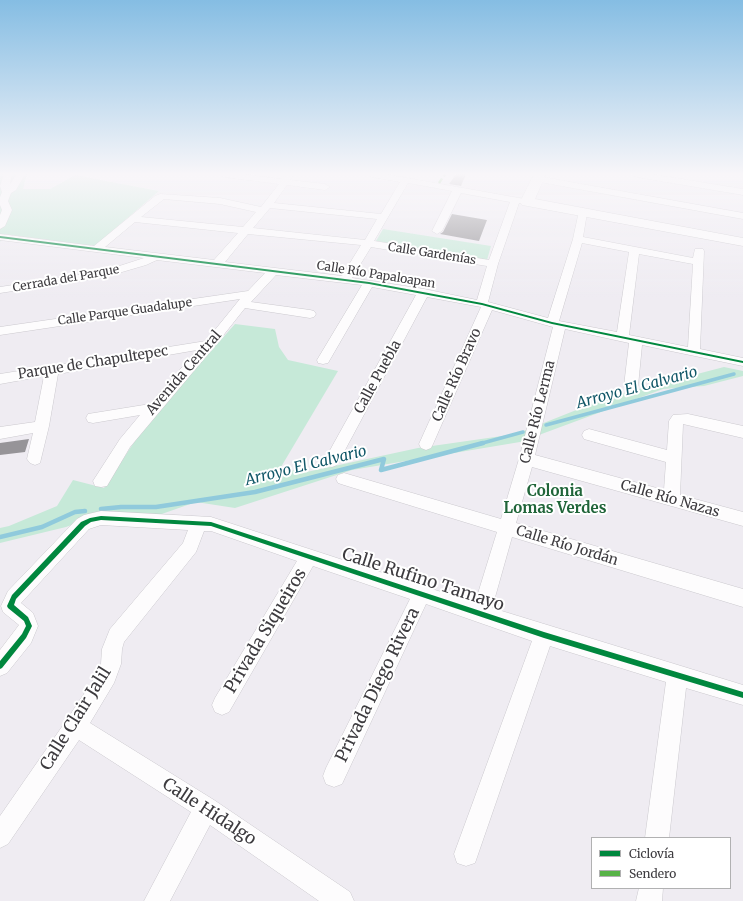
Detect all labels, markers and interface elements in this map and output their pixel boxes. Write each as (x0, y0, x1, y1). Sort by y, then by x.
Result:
street label: Calle Gardenías (387, 240, 477, 268)
street label: Calle Río Papaloapan (316, 259, 436, 291)
street label: Cerrada del Parque (12, 263, 120, 295)
street label: Calle Parque Guadalupe (57, 295, 193, 329)
street label: Calle Río Bravo (429, 326, 485, 424)
street label: Avenida Central (143, 327, 225, 419)
street label: Calle Puebla (351, 337, 405, 417)
street label: Parque de Chapultepec (16, 343, 170, 383)
street label: Calle Río Lerma (517, 359, 559, 465)
water label: Arroyo El Calvario (575, 363, 699, 413)
water label: Arroyo El Calvario (243, 442, 369, 490)
street label: Calle Río Nazas (618, 477, 722, 521)
district label: Colonia Lomas Verdes (504, 483, 606, 518)
street label: Calle Río Jordán (514, 522, 620, 570)
street label: Calle Rufino Tamayo (339, 544, 507, 616)
street label: Privada Siqueiros (221, 565, 311, 697)
street label: Privada Diego Rivera (332, 604, 424, 766)
street label: Calle Clair Jalil (36, 664, 116, 774)
street label: Calle Hidalgo (158, 774, 260, 850)
legend (591, 837, 731, 889)
text: Ciclovía (629, 846, 674, 861)
text: Sendero (629, 866, 676, 881)

